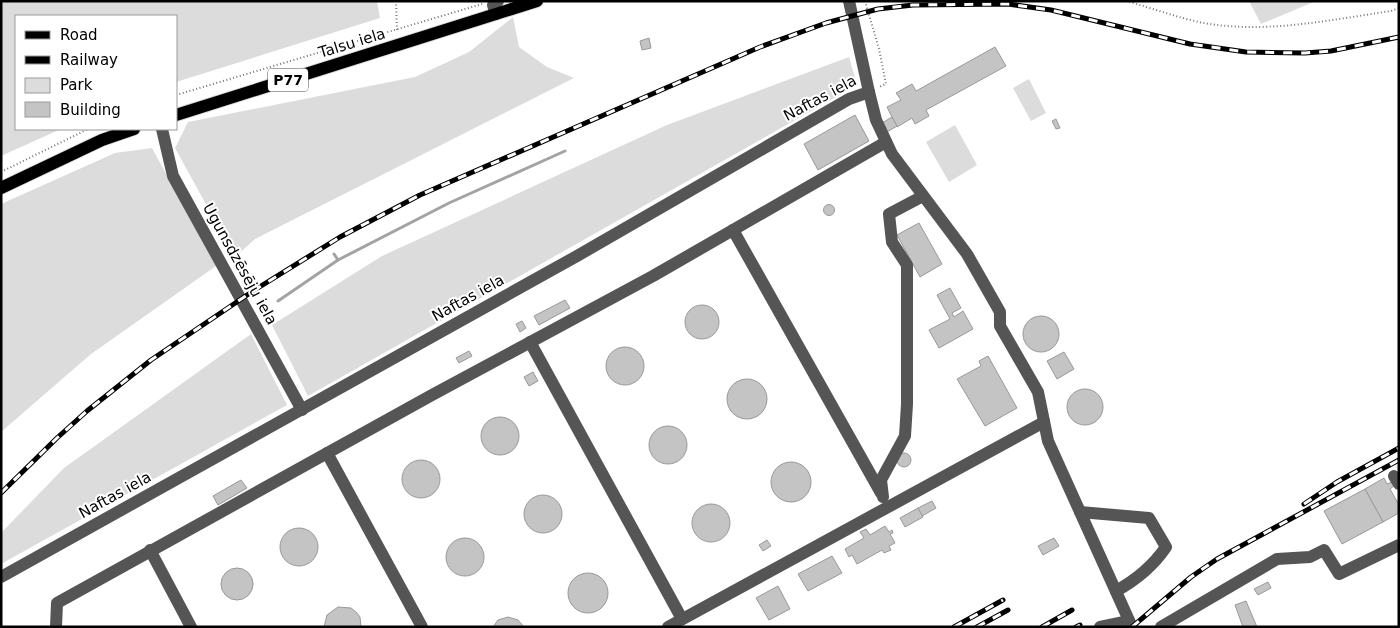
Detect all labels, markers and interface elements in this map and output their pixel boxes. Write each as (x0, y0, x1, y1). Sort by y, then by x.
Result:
legend (15, 15, 178, 130)
street label: Talsu iela (315, 24, 388, 62)
text: Road (60, 26, 98, 44)
text: Railway (60, 51, 118, 69)
road number: P77 (268, 68, 308, 92)
street label: Naftas iela (781, 71, 859, 125)
text: Park (60, 76, 93, 94)
text: Building (60, 101, 121, 119)
street label: Ugunsdzēsēju iela (199, 200, 281, 328)
street label: Naftas iela (429, 271, 507, 325)
street label: Naftas iela (76, 468, 154, 522)

